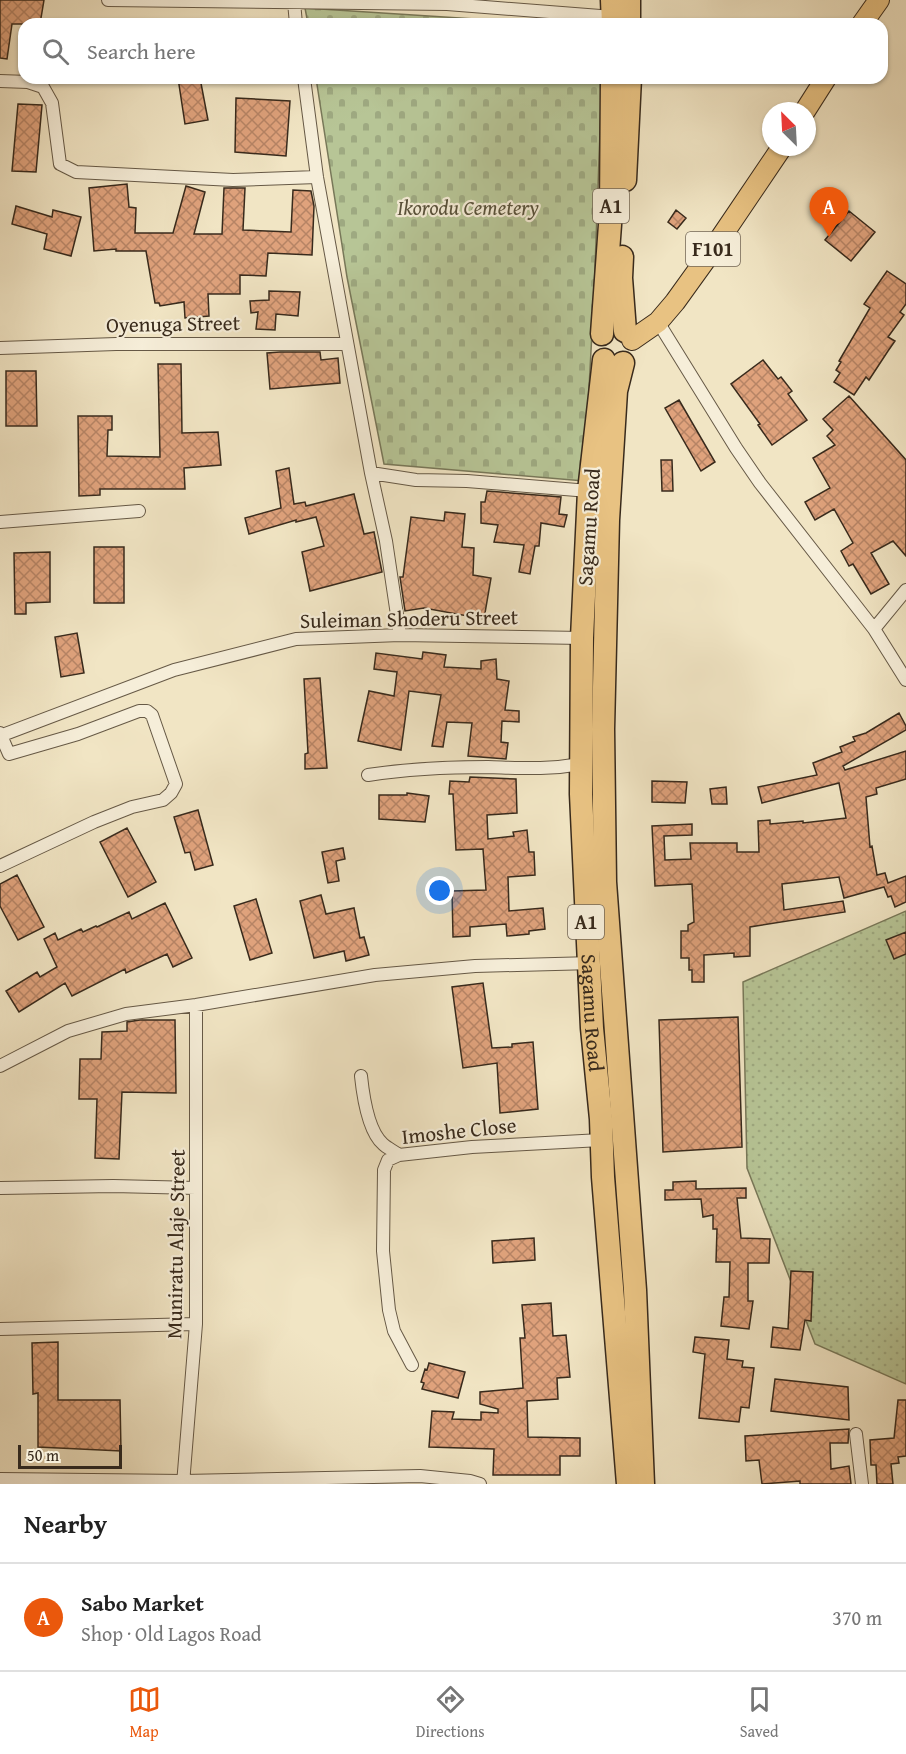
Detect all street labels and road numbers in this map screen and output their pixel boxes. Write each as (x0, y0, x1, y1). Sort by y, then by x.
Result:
road number: A1 (593, 189, 629, 223)
road number: F101 (686, 232, 740, 266)
street label: Oyenuga Street (106, 307, 241, 340)
street label: Sagamu Road (569, 466, 608, 587)
street label: Suleiman Shoderu Street (300, 601, 519, 636)
road number: A1 (568, 905, 604, 939)
street label: Sagamu Road (574, 953, 612, 1074)
street label: Imoshe Close (400, 1109, 518, 1152)
street label: Muniratu Alaje Street (158, 1148, 193, 1339)

